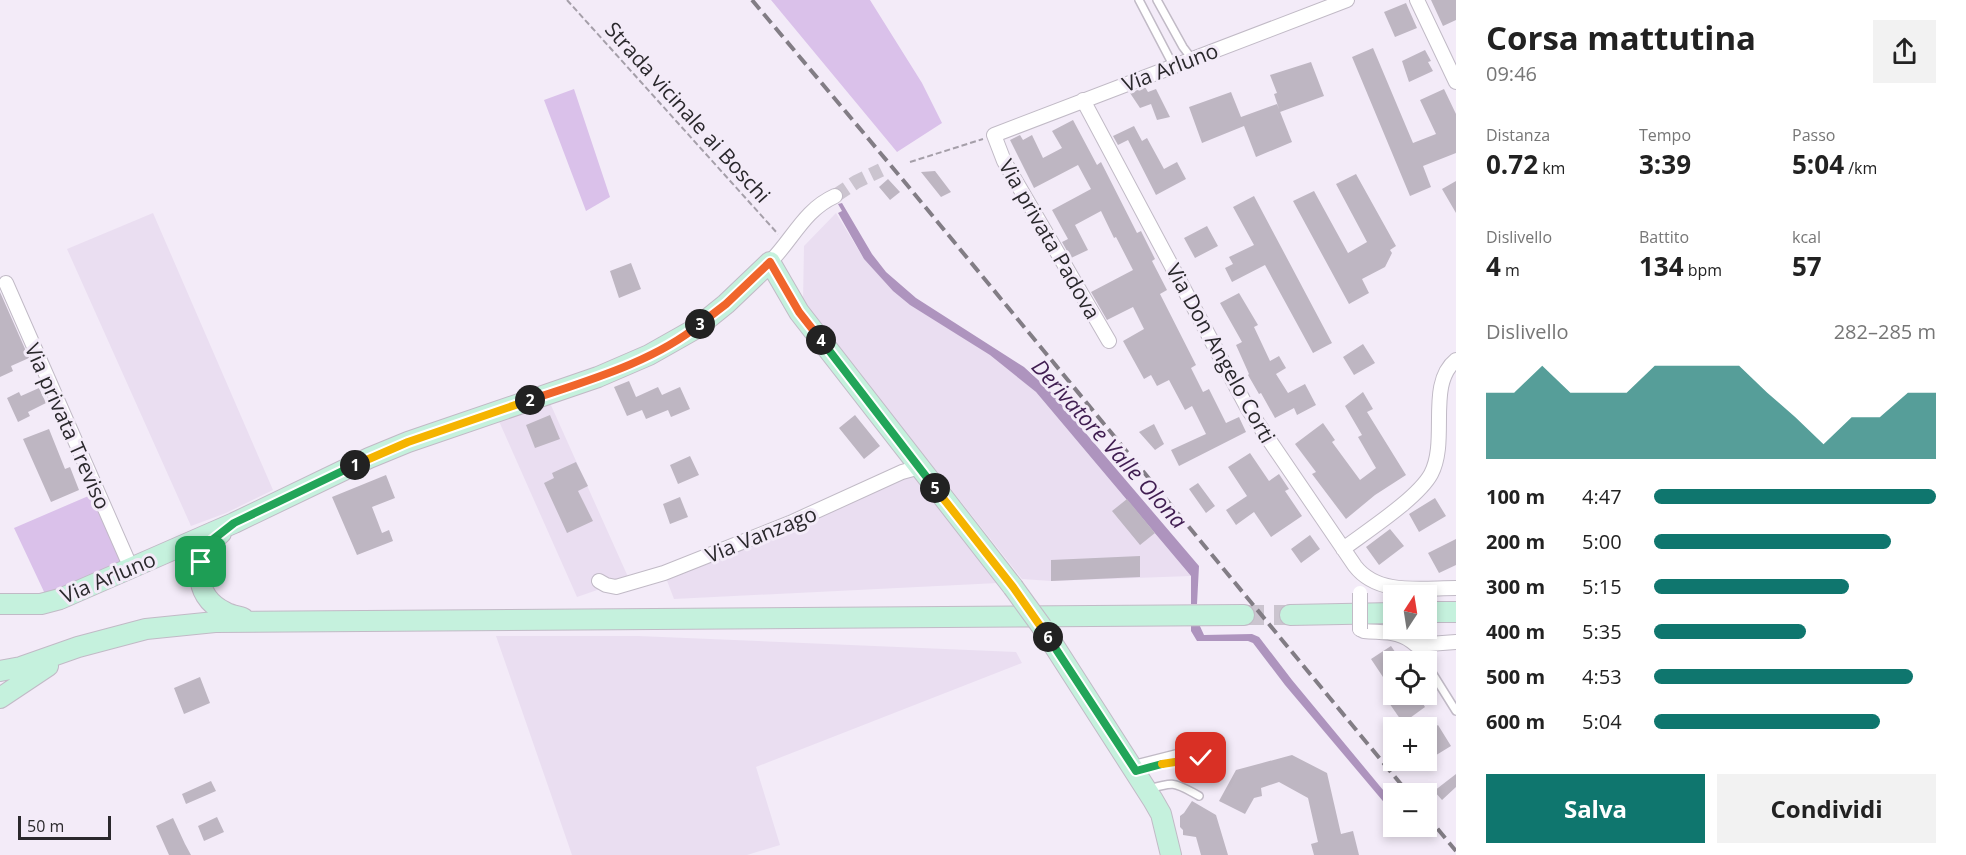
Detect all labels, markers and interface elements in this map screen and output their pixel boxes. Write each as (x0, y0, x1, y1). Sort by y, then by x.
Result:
text: Corsa mattutina (1486, 15, 1756, 60)
street label: Strada vicinale ai Boschi (599, 16, 777, 208)
button: share (1873, 20, 1936, 83)
street label: Via Arluno (1118, 36, 1222, 98)
text: 09:46 (1486, 60, 1537, 87)
text: Distanza (1486, 124, 1550, 146)
text: Tempo (1639, 124, 1691, 146)
text: Passo (1792, 124, 1835, 146)
text: 0.72 (1486, 146, 1538, 182)
text: 3:39 (1639, 146, 1691, 182)
text: 5:04 (1792, 146, 1844, 182)
street label: Via privata Padova (993, 154, 1107, 324)
text: km (1538, 157, 1565, 179)
text: /km (1844, 157, 1877, 179)
text: Dislivello (1486, 226, 1552, 248)
text: Battito (1639, 226, 1689, 248)
text: kcal (1792, 226, 1821, 248)
text: 4 (1486, 248, 1501, 284)
text: 134 (1639, 248, 1684, 284)
text: 57 (1792, 248, 1822, 284)
street label: Via Don Angelo Corti (1160, 258, 1282, 448)
text: m (1501, 259, 1520, 281)
text: bpm (1684, 259, 1722, 281)
pin: 3 (685, 309, 715, 339)
text: 3 (695, 313, 705, 335)
text: Dislivello (1486, 318, 1569, 345)
text: 282–285 m (1834, 318, 1936, 345)
pin: 4 (806, 325, 836, 355)
text: 4 (816, 329, 826, 351)
street label: Via privata Treviso (19, 339, 117, 513)
water label: Derivatore Valle Olona (1026, 352, 1194, 534)
pin: 2 (515, 385, 545, 415)
text: 2 (525, 389, 535, 411)
pin: 1 (340, 450, 370, 480)
text: 1 (350, 454, 360, 476)
pin: 5 (920, 473, 950, 503)
text: 5 (930, 477, 940, 499)
text: 100 m (1486, 483, 1545, 510)
text: 4:47 (1582, 483, 1622, 510)
street label: Via Vanzago (701, 499, 821, 569)
text: 200 m (1486, 528, 1545, 555)
text: 5:00 (1582, 528, 1622, 555)
pin (175, 536, 226, 587)
street label: Via Arluno (56, 544, 160, 610)
icon: arrive (184, 545, 217, 578)
text: 300 m (1486, 573, 1545, 600)
text: 5:15 (1582, 573, 1622, 600)
north arrow (1383, 585, 1437, 639)
map controls (1383, 585, 1437, 837)
text: 400 m (1486, 618, 1545, 645)
text: 5:35 (1582, 618, 1622, 645)
pin: 6 (1033, 622, 1063, 652)
text: 6 (1043, 626, 1053, 648)
button: locate (1383, 651, 1437, 705)
text: 500 m (1486, 663, 1545, 690)
text: 4:53 (1582, 663, 1622, 690)
text: 600 m (1486, 708, 1545, 735)
text: 5:04 (1582, 708, 1622, 735)
button: + (1383, 717, 1437, 771)
pin (1175, 732, 1226, 783)
icon: check (1184, 741, 1217, 774)
button: Salva (1486, 774, 1705, 843)
button: Condividi (1717, 774, 1936, 843)
button: − (1383, 783, 1437, 837)
scale bar (18, 813, 111, 840)
text: 50 m (27, 815, 64, 837)

